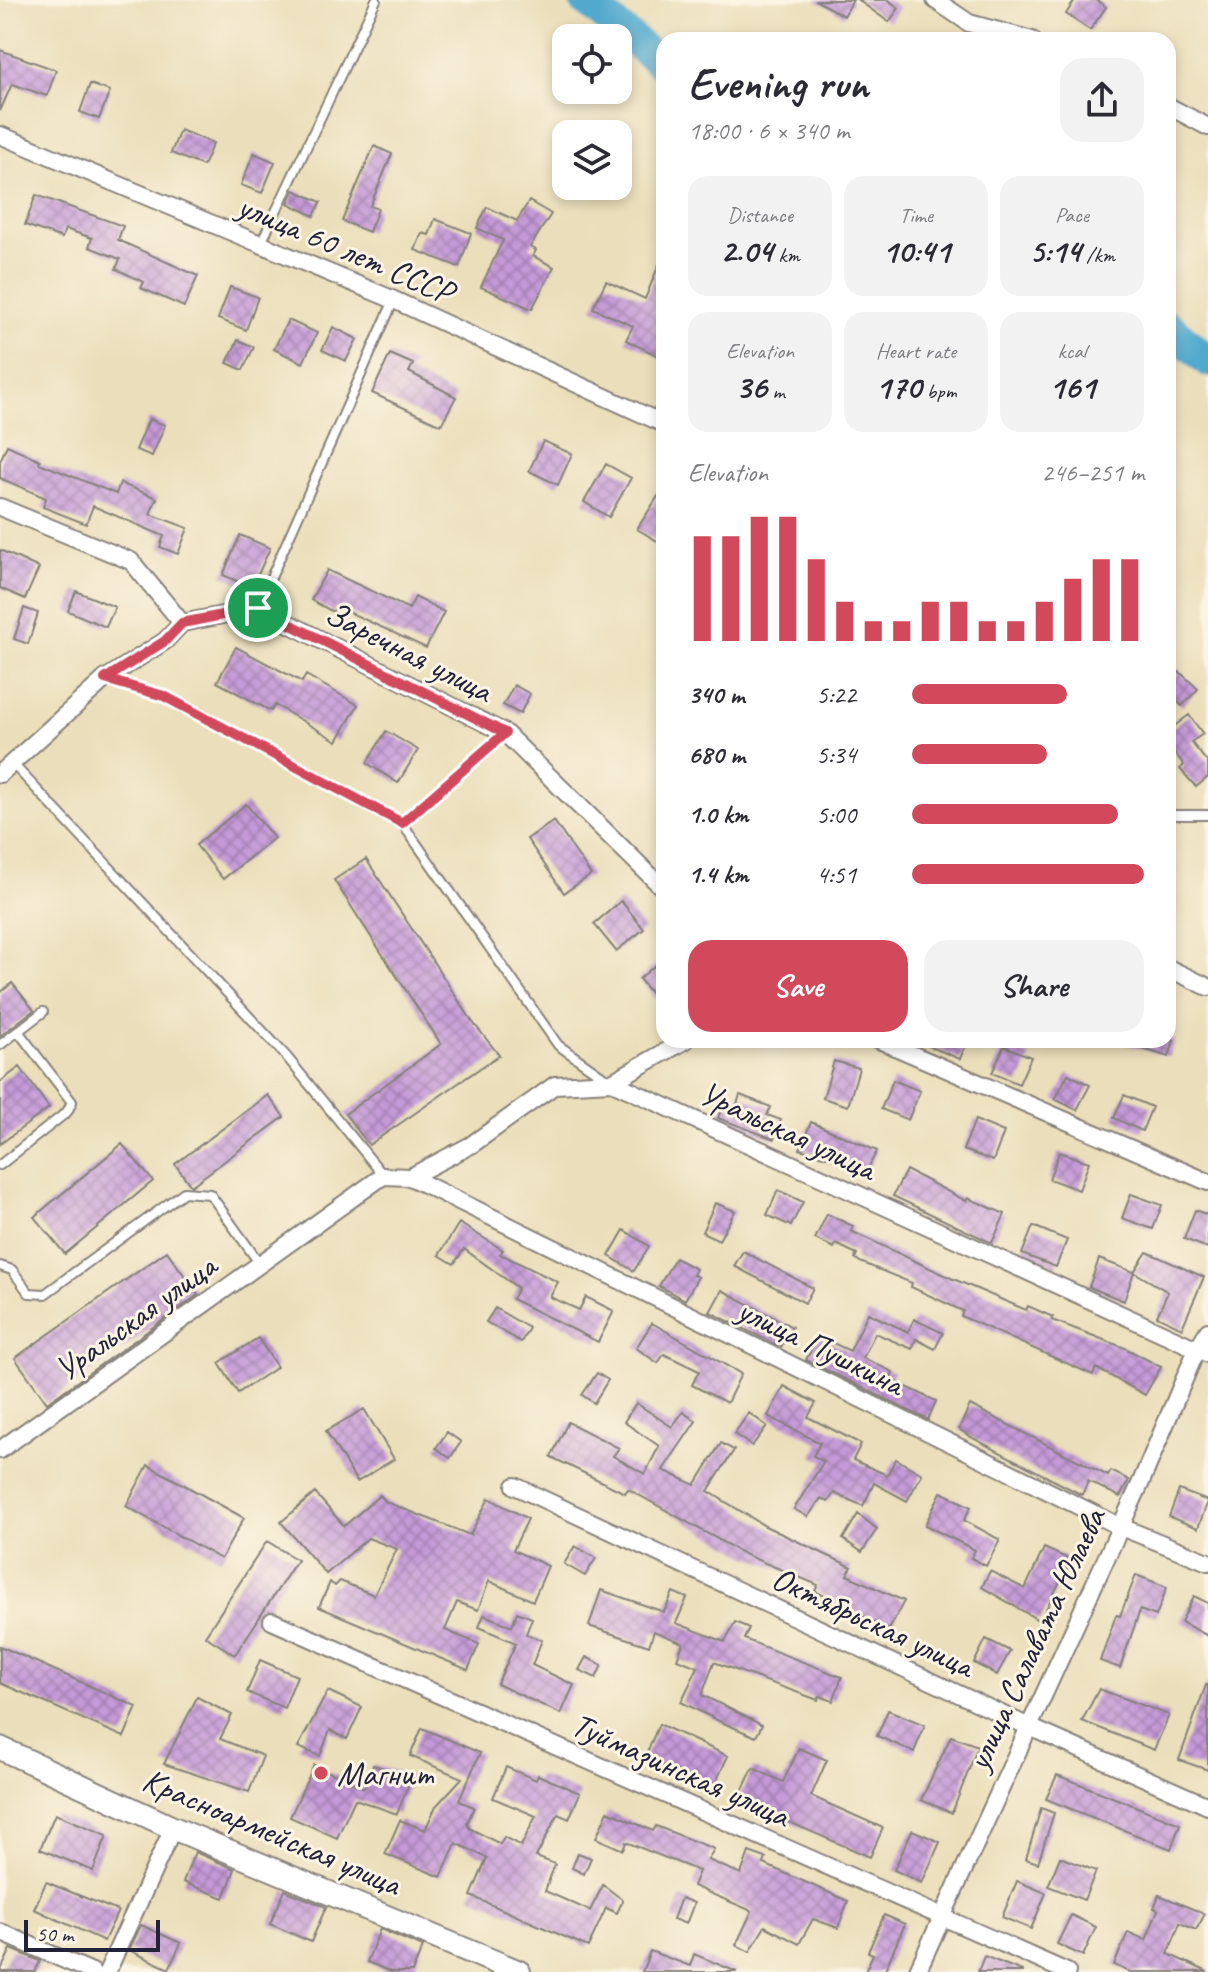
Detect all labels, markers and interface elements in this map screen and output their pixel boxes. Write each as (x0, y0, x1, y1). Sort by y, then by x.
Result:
map controls (552, 24, 632, 200)
button: locate (552, 24, 632, 104)
text: Evening run (688, 56, 868, 111)
button: share (1060, 58, 1144, 142)
text: 18:00 · 6 × 340 m (688, 114, 849, 147)
button: layers (552, 120, 632, 200)
street label: улица 60 лет СССР (230, 183, 464, 315)
text: Distance (727, 201, 793, 229)
text: Time (899, 201, 933, 229)
text: Pace (1055, 201, 1089, 229)
text: 2.04 (720, 229, 773, 272)
text: 10:41 (882, 229, 950, 272)
text: 5:14 (1029, 229, 1081, 272)
text: km (773, 241, 800, 269)
text: /km (1081, 241, 1115, 269)
text: Elevation (726, 337, 794, 365)
text: Heart rate (876, 337, 956, 365)
text: kcal (1057, 337, 1087, 365)
text: 36 (736, 365, 767, 408)
text: 170 (875, 365, 921, 408)
text: 161 (1049, 365, 1095, 408)
text: m (767, 377, 784, 405)
text: bpm (921, 377, 957, 405)
text: Elevation (688, 456, 768, 489)
text: 246–251 m (1041, 456, 1144, 489)
pin (224, 574, 292, 642)
icon: arrive (236, 586, 280, 630)
street label: Заречная улица (318, 591, 501, 713)
text: 340 m (688, 678, 744, 711)
text: 5:22 (816, 678, 856, 711)
text: 680 m (688, 738, 745, 771)
text: 5:34 (816, 738, 856, 771)
text: 1.0 km (688, 798, 748, 831)
text: 5:00 (816, 798, 856, 831)
text: 1.4 km (688, 858, 748, 891)
text: 4:51 (816, 858, 856, 891)
button: Save (688, 940, 908, 1032)
button: Share (924, 940, 1144, 1032)
street label: Уральская улица (693, 1071, 885, 1191)
street label: Уральская улица (46, 1243, 227, 1390)
street label: улица Пушкина (729, 1287, 914, 1406)
street label: улица Салавата Юлаева (955, 1500, 1116, 1779)
street label: Октябрьская улица (765, 1556, 983, 1688)
street label: Туймазинская улица (565, 1702, 798, 1838)
place label: Магнит (337, 1752, 435, 1795)
street label: Красноармейская улица (136, 1758, 409, 1906)
marker: Магнит (312, 1764, 330, 1782)
scale bar (24, 1916, 160, 1952)
text: 50 m (36, 1920, 73, 1948)

